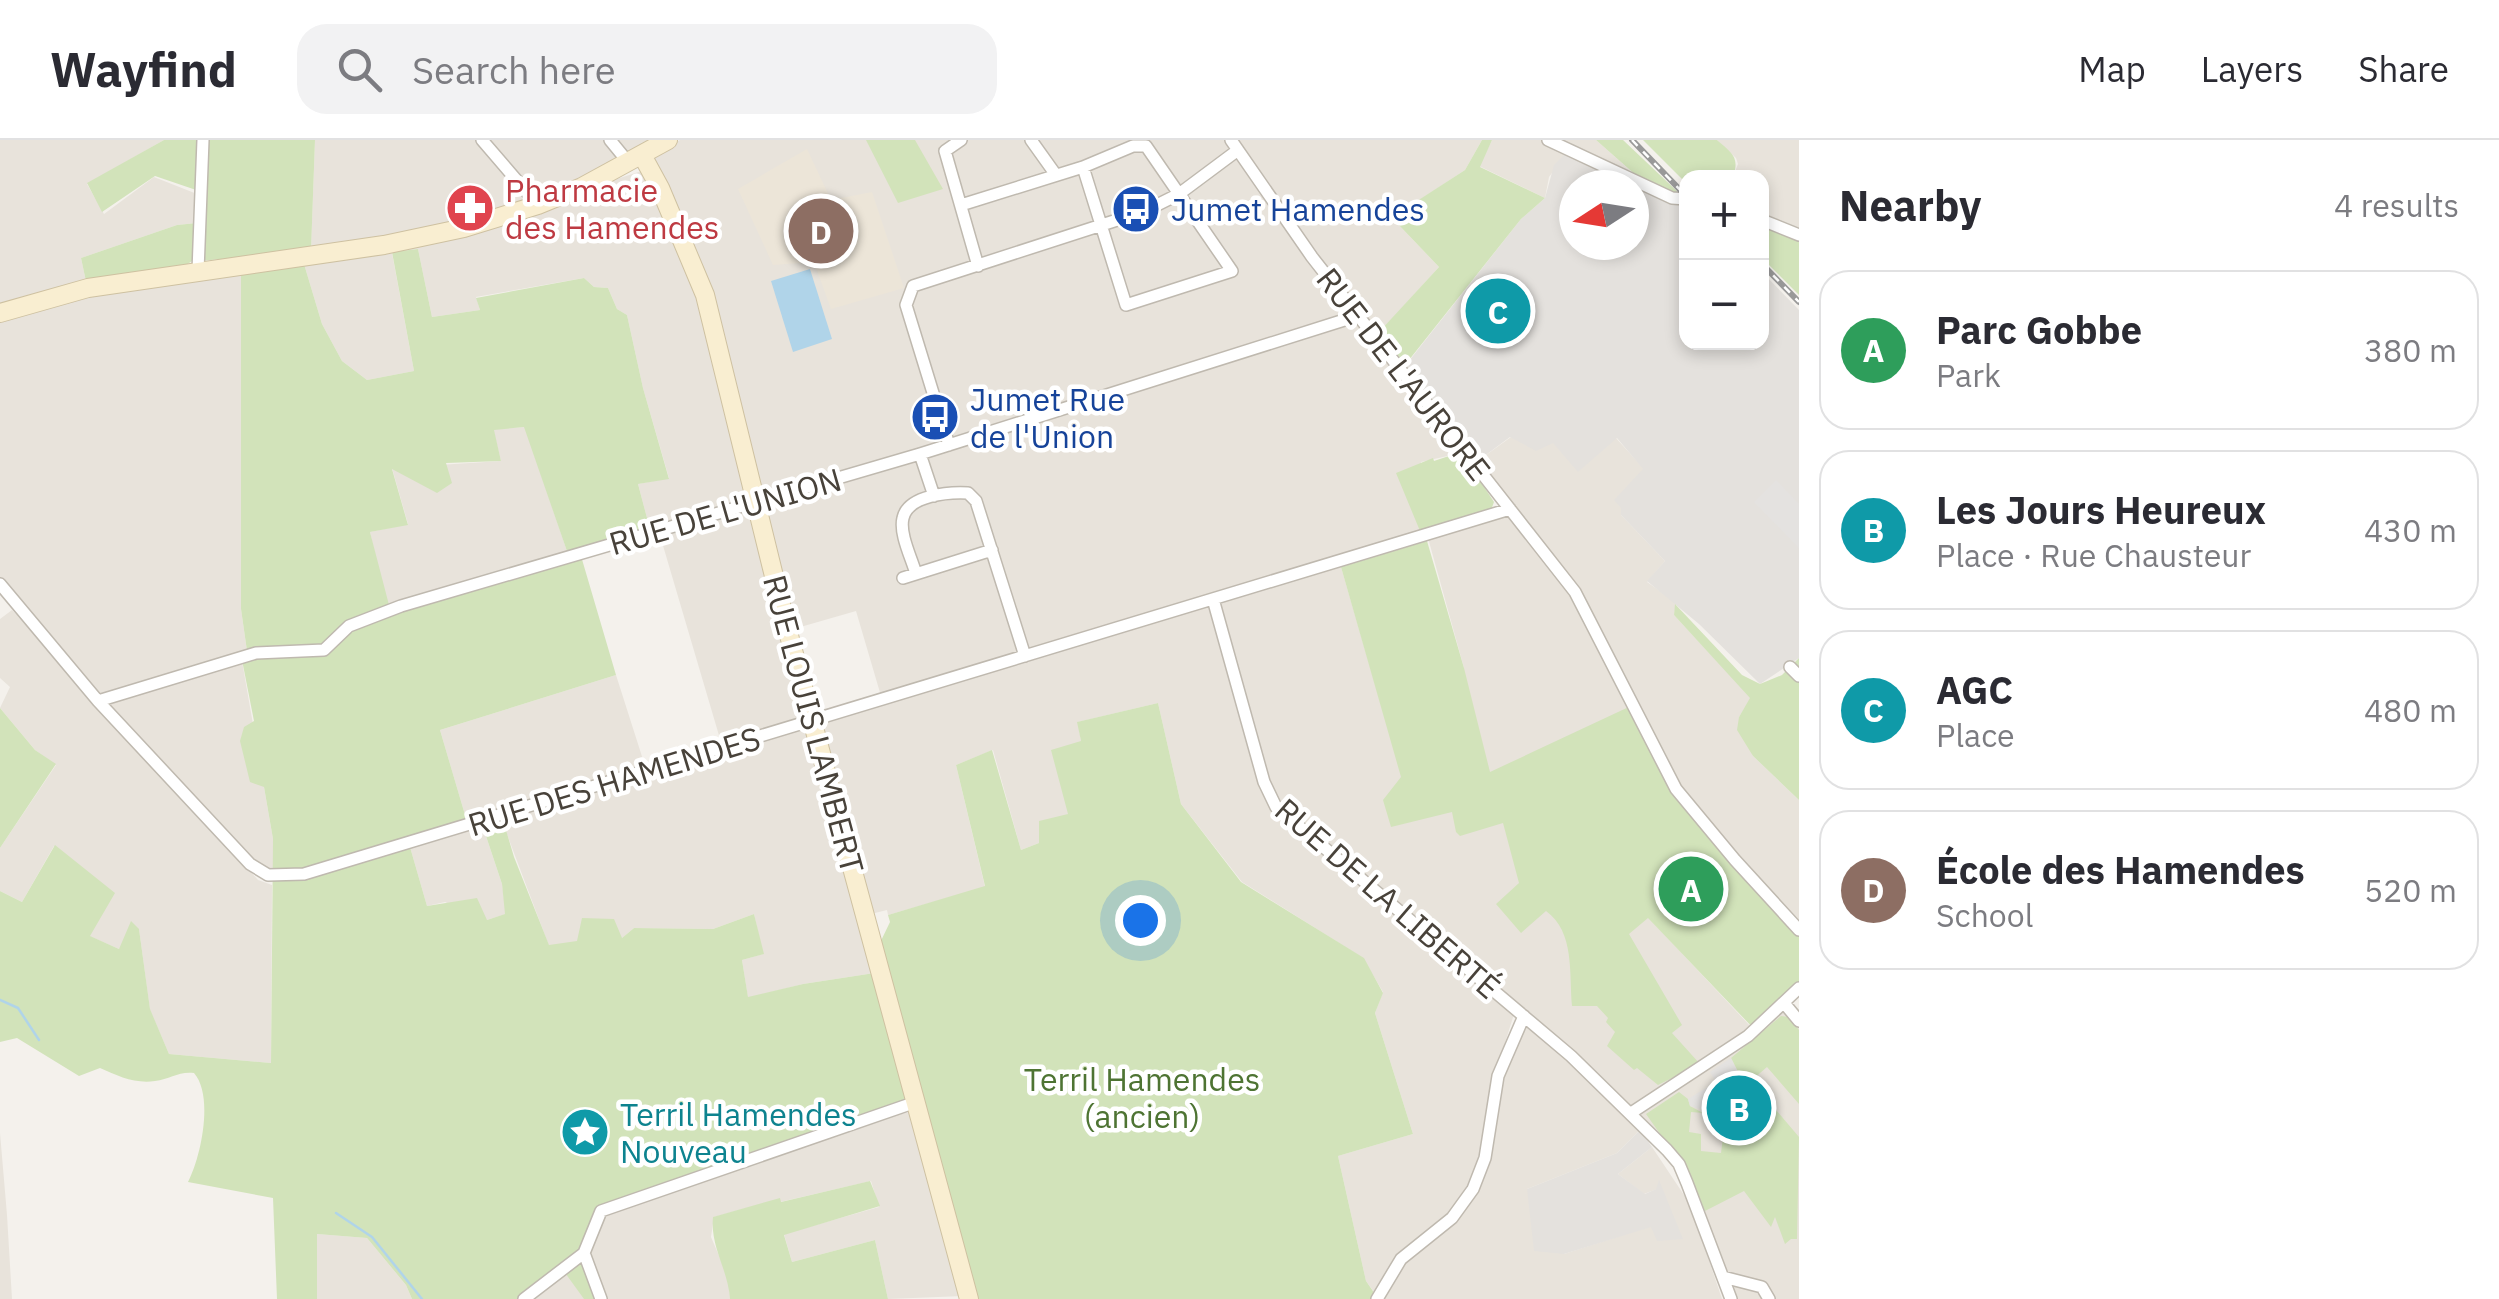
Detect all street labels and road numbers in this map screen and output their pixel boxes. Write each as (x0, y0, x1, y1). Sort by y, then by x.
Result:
street label: RUE DE L'AURORE (1308, 259, 1500, 489)
street label: RUE DE L'UNION (604, 458, 846, 564)
street label: RUE LOUIS LAMBERT (754, 570, 874, 878)
street label: RUE DES HAMENDES (463, 717, 765, 845)
street label: RUE DE LA LIBERTÉ (1267, 789, 1509, 1007)

